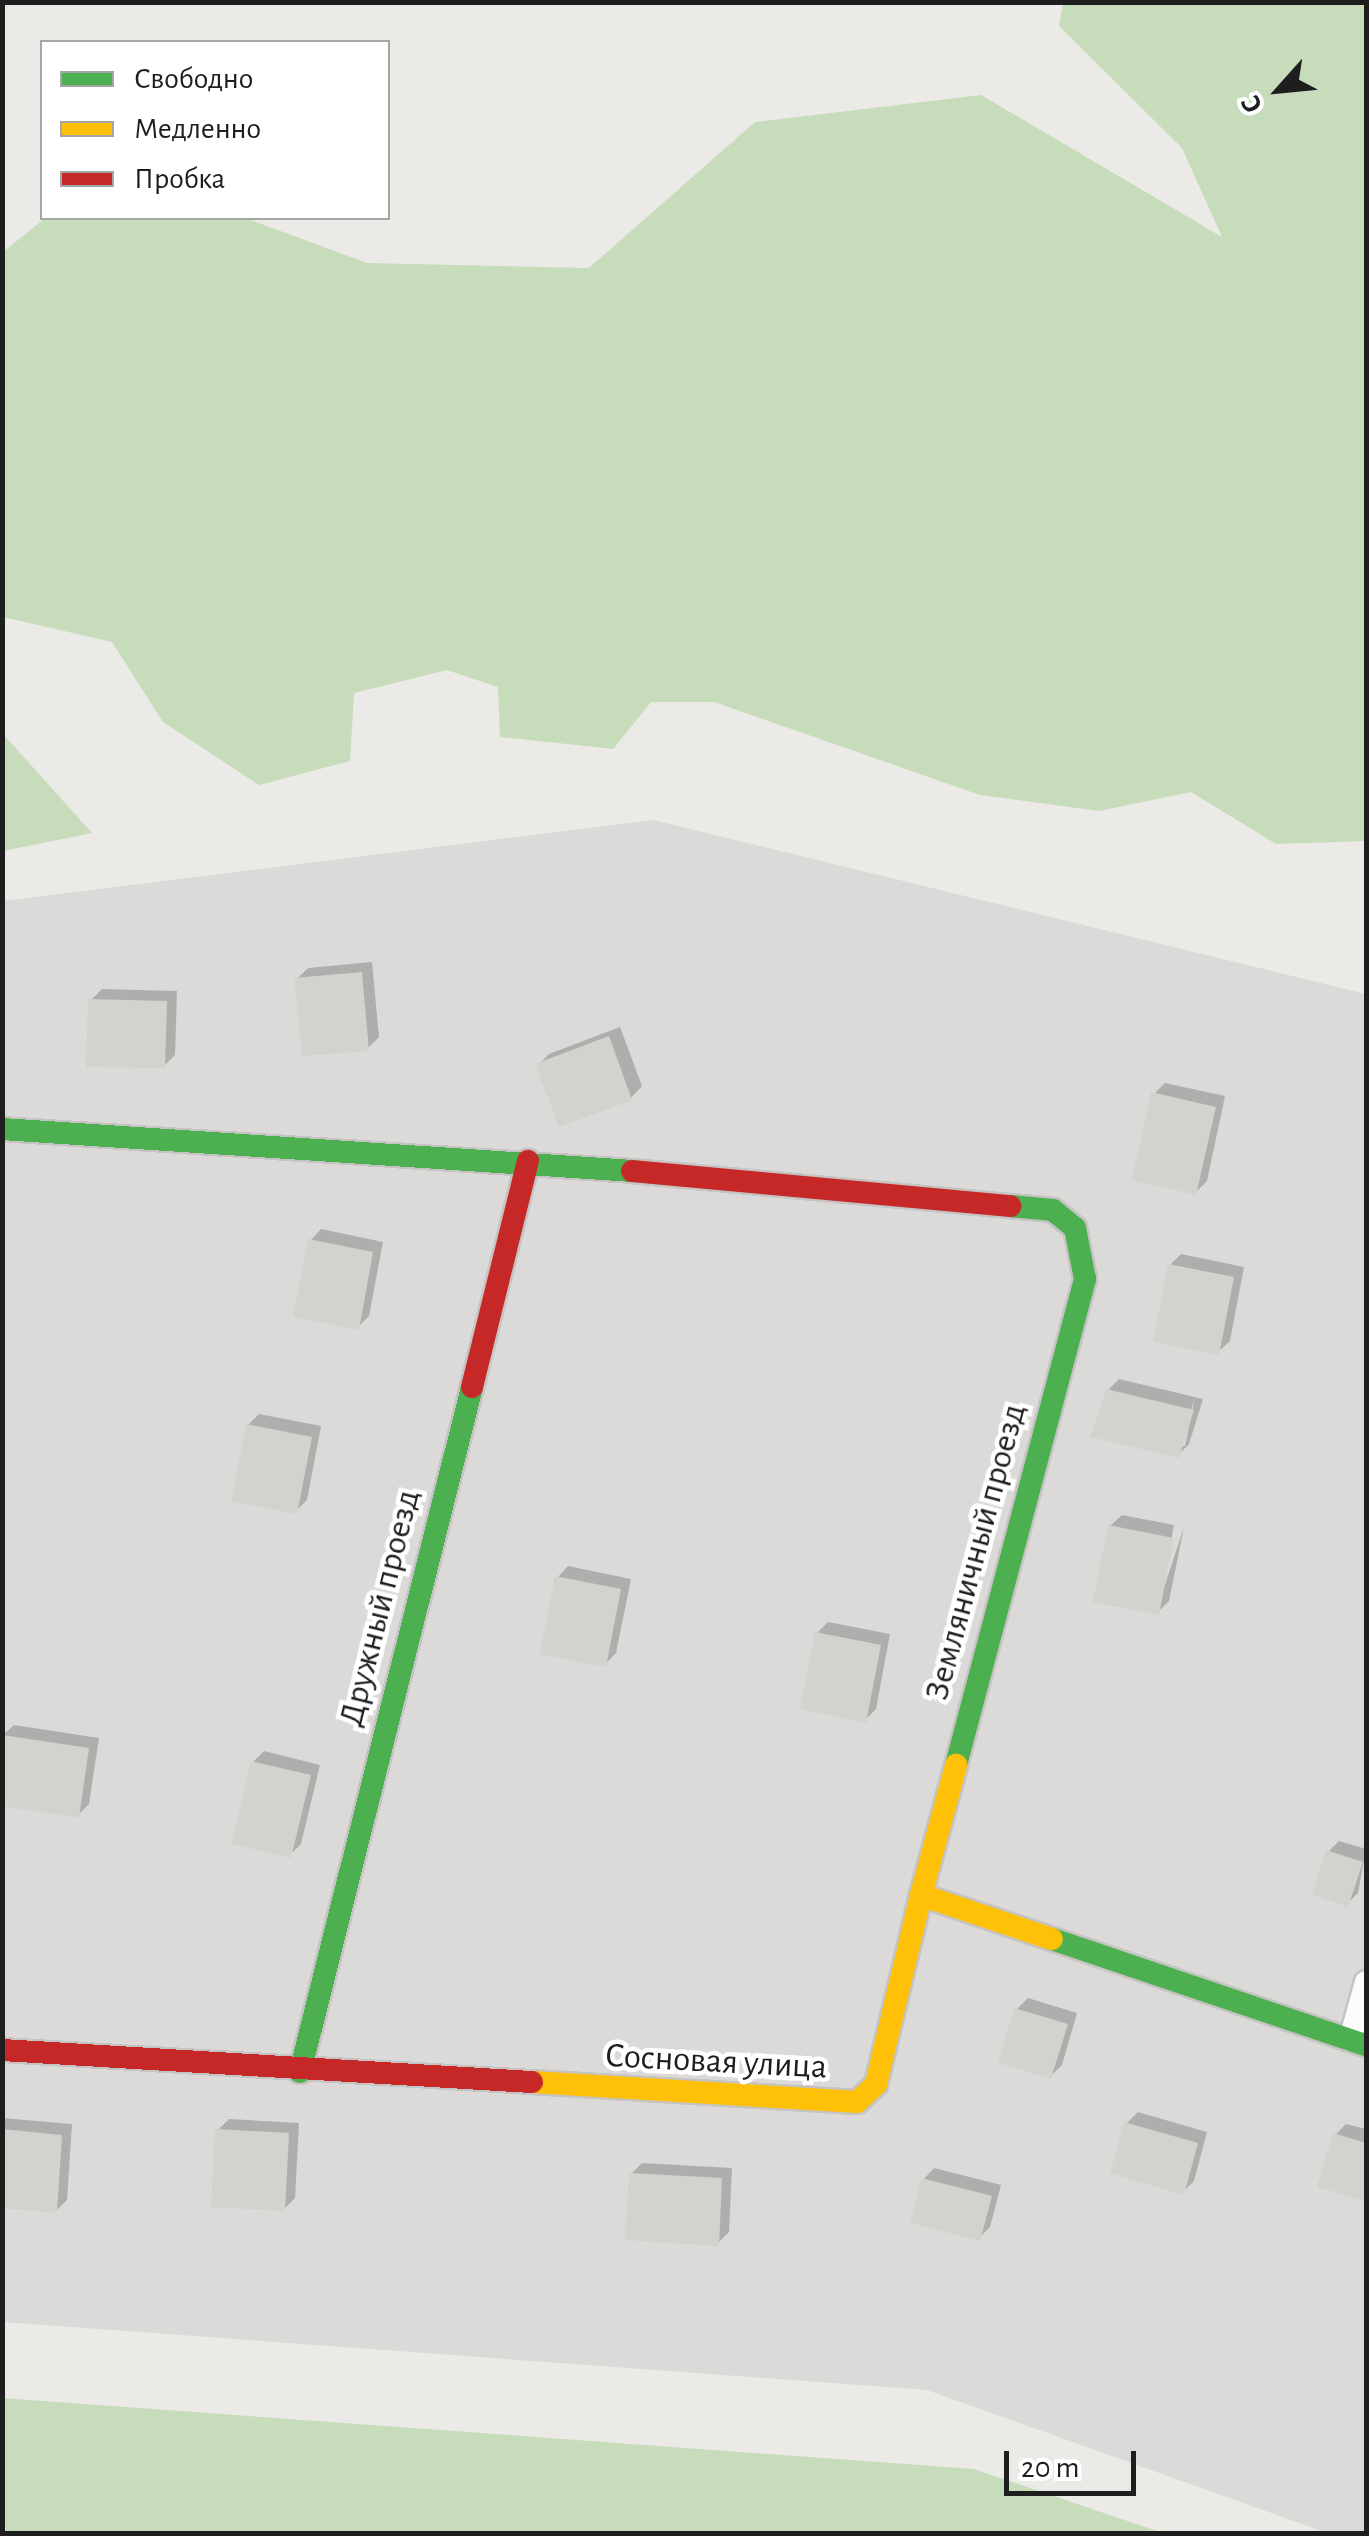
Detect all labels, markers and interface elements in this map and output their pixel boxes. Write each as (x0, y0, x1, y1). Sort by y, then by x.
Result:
legend (40, 40, 390, 220)
north arrow (1229, 40, 1329, 140)
text: Свободно (134, 64, 253, 94)
text: С (1236, 90, 1268, 117)
text: Медленно (134, 114, 261, 144)
text: Пробка (134, 164, 225, 194)
street label: Земляничный проезд (916, 1399, 1036, 1705)
street label: Дружный проезд (330, 1485, 430, 1731)
street label: Сосновая улица (604, 2035, 828, 2089)
scale bar (1009, 2431, 1142, 2493)
text: 20 m (1021, 2453, 1079, 2483)

